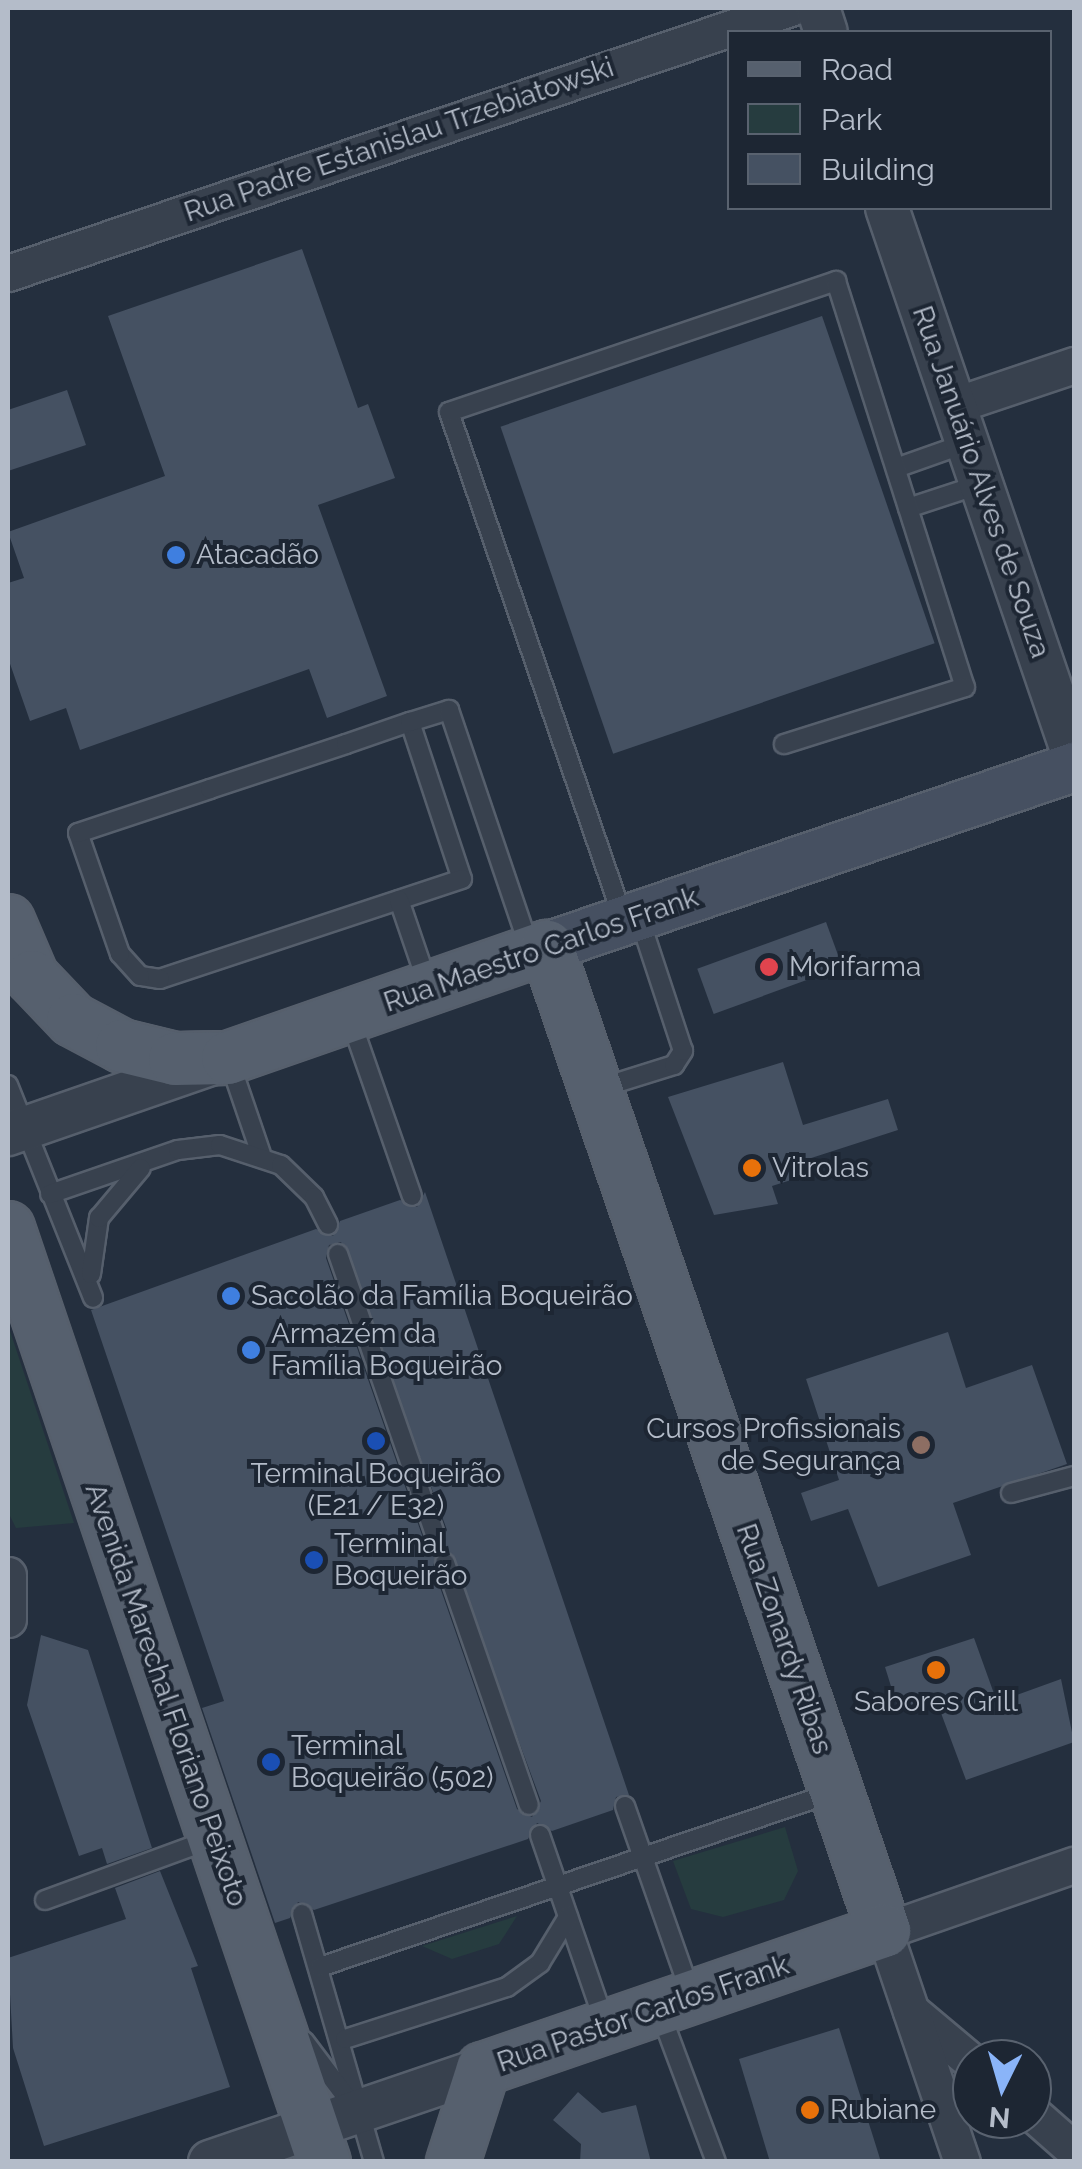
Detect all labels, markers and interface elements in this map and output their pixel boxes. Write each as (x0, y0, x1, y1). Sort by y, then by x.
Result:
legend (727, 30, 1052, 210)
street label: Rua Padre Estanislau Trzebiatowski (179, 50, 619, 230)
text: Road (821, 52, 893, 87)
text: Park (821, 102, 882, 137)
text: Building (821, 152, 935, 187)
street label: Rua Januário Alves de Souza (905, 301, 1057, 663)
place label: Atacadão (196, 538, 319, 572)
marker: Atacadão (165, 544, 187, 566)
street label: Rua Maestro Carlos Frank (379, 880, 703, 1020)
place label: Morifarma (789, 950, 921, 984)
marker: Morifarma (758, 956, 780, 978)
place label: Vitrolas (772, 1151, 869, 1185)
marker: Vitrolas (741, 1157, 763, 1179)
place label: Sacolão da Família Boqueirão (251, 1279, 633, 1313)
marker: Sacolão da Família Boqueirão (220, 1285, 242, 1307)
place label: Armazém da Família Boqueirão (271, 1317, 502, 1383)
marker: Armazém da Família Boqueirão (240, 1339, 262, 1361)
place label: Cursos Profissionais de Segurança (646, 1412, 901, 1478)
marker: Terminal Boqueirão (E21 / E32) (365, 1430, 387, 1452)
marker: Cursos Profissionais de Segurança (910, 1434, 932, 1456)
place label: Terminal Boqueirão (E21 / E32) (250, 1457, 502, 1523)
street label: Avenida Marechal Floriano Peixoto (78, 1479, 254, 1911)
street label: Rua Zonardy Ribas (729, 1519, 839, 1759)
place label: Terminal Boqueirão (334, 1527, 467, 1593)
marker: Terminal Boqueirão (303, 1549, 325, 1571)
marker: Sabores Grill (925, 1659, 947, 1681)
place label: Sabores Grill (854, 1685, 1018, 1719)
place label: Terminal Boqueirão (502) (291, 1729, 494, 1795)
marker: Terminal Boqueirão (502) (260, 1751, 282, 1773)
street label: Rua Pastor Carlos Frank (493, 1948, 793, 2080)
north arrow (952, 2039, 1052, 2139)
place label: Rubiane (830, 2093, 936, 2127)
marker: Rubiane (799, 2099, 821, 2121)
text: N (987, 2100, 1012, 2135)

